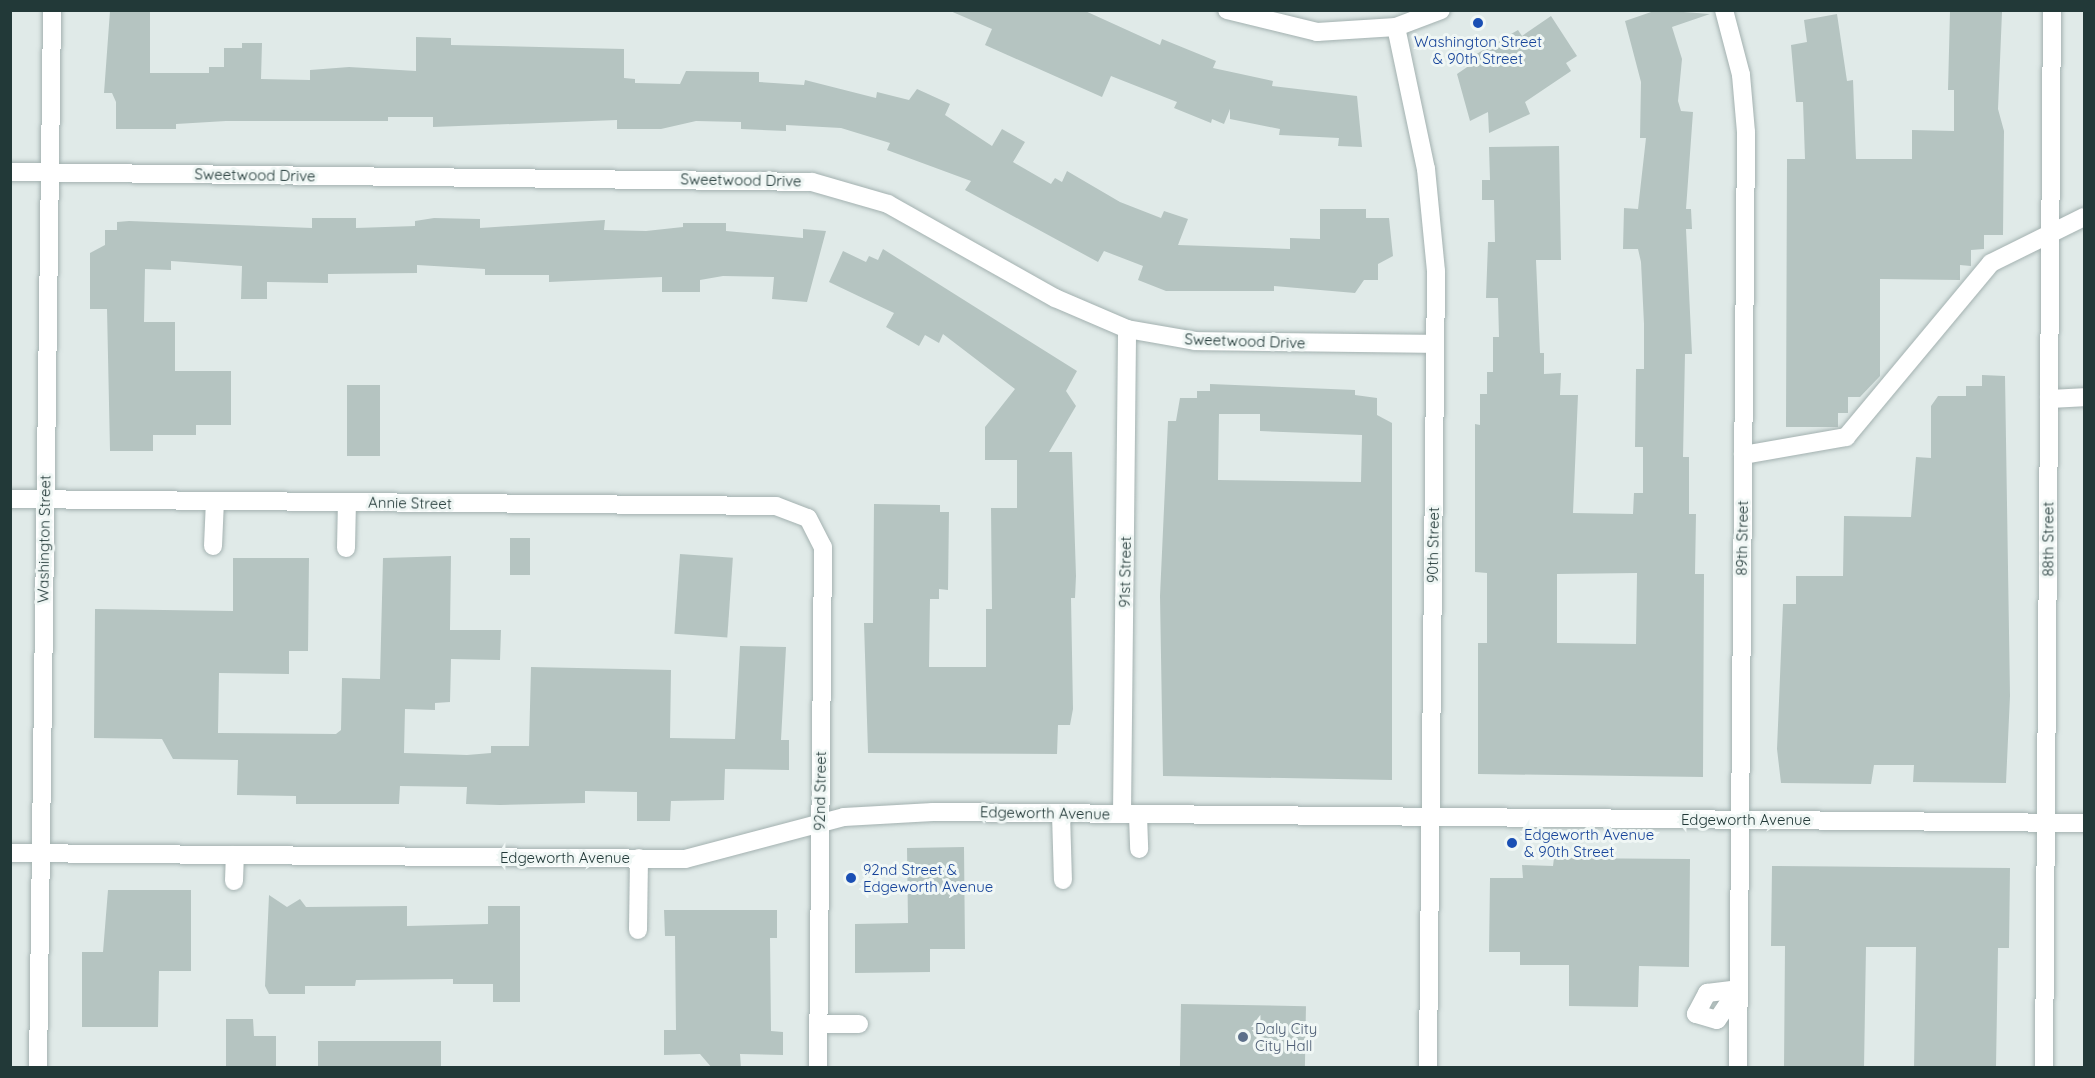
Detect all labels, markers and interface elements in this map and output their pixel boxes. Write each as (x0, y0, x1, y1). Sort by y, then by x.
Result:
marker: Washington Street & 90th Street (1471, 16, 1485, 30)
place label: Washington Street & 90th Street (1414, 32, 1542, 67)
street label: Sweetwood Drive (194, 165, 316, 185)
street label: Sweetwood Drive (680, 170, 802, 190)
street label: Sweetwood Drive (1184, 330, 1306, 352)
street label: Washington Street (34, 475, 54, 603)
street label: Annie Street (368, 493, 452, 513)
street label: 89th Street (1732, 500, 1752, 576)
street label: 88th Street (2039, 502, 2057, 576)
street label: 90th Street (1423, 507, 1443, 583)
street label: 91st Street (1115, 536, 1135, 608)
street label: 92nd Street (810, 751, 830, 831)
street label: Edgeworth Avenue (980, 803, 1110, 823)
street label: Edgeworth Avenue (1681, 811, 1811, 829)
place label: Edgeworth Avenue & 90th Street (1524, 825, 1654, 860)
marker: Edgeworth Avenue & 90th Street (1505, 836, 1519, 850)
street label: Edgeworth Avenue (500, 849, 630, 867)
place label: 92nd Street & Edgeworth Avenue (863, 860, 993, 895)
marker: 92nd Street & Edgeworth Avenue (844, 871, 858, 885)
place label: Daly City City Hall (1255, 1019, 1317, 1054)
marker: Daly City City Hall (1236, 1030, 1250, 1044)

